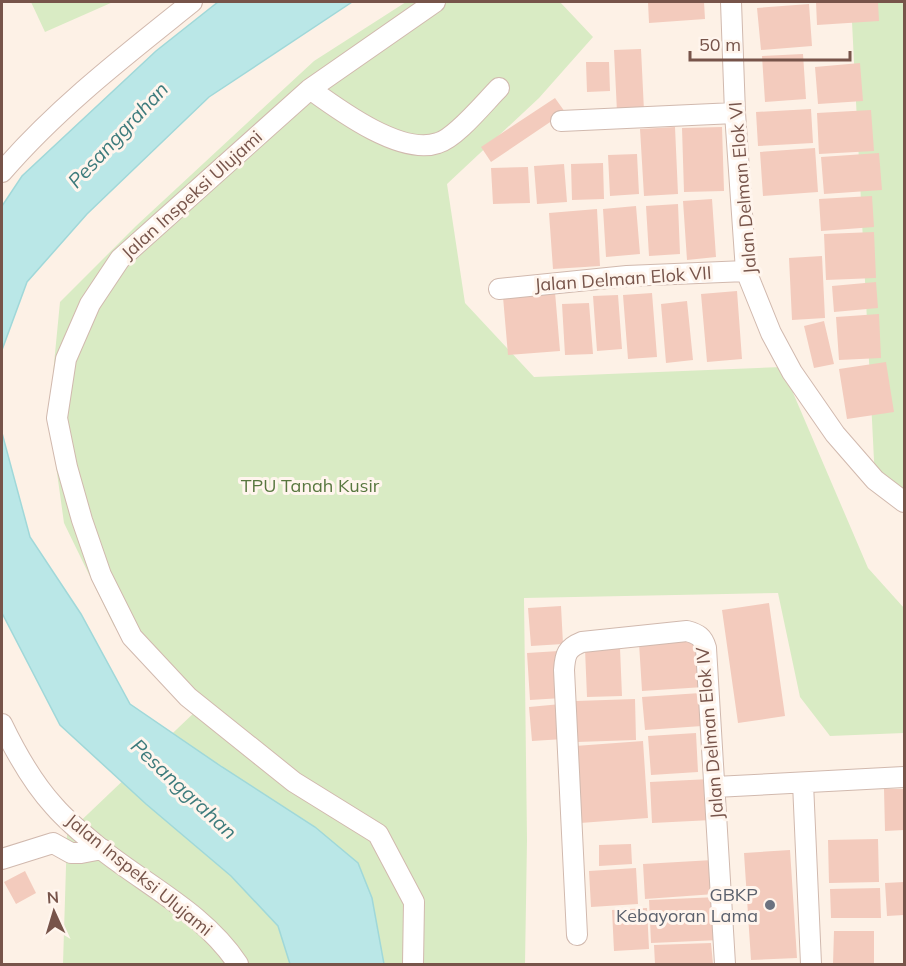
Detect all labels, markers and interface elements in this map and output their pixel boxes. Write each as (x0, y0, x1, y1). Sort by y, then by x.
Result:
scale bar (690, 24, 850, 62)
text: 50 m (699, 33, 741, 56)
water label: Pesanggrahan (62, 76, 173, 193)
street label: Jalan Delman Elok VI (724, 101, 761, 275)
street label: Jalan Inspeksi Ulujami (116, 125, 267, 264)
street label: Jalan Delman Elok VII (534, 261, 712, 296)
park label: TPU Tanah Kusir (241, 474, 380, 497)
street label: Jalan Delman Elok IV (690, 646, 728, 820)
water label: Pesanggrahan (126, 733, 243, 844)
street label: Jalan Inspeksi Ulujami (61, 808, 217, 941)
north arrow (24, 882, 84, 942)
place label: GBKP Kebayoran Lama (616, 883, 758, 927)
text: N (46, 887, 60, 907)
marker: GBKP Kebayoran Lama (763, 898, 777, 912)

